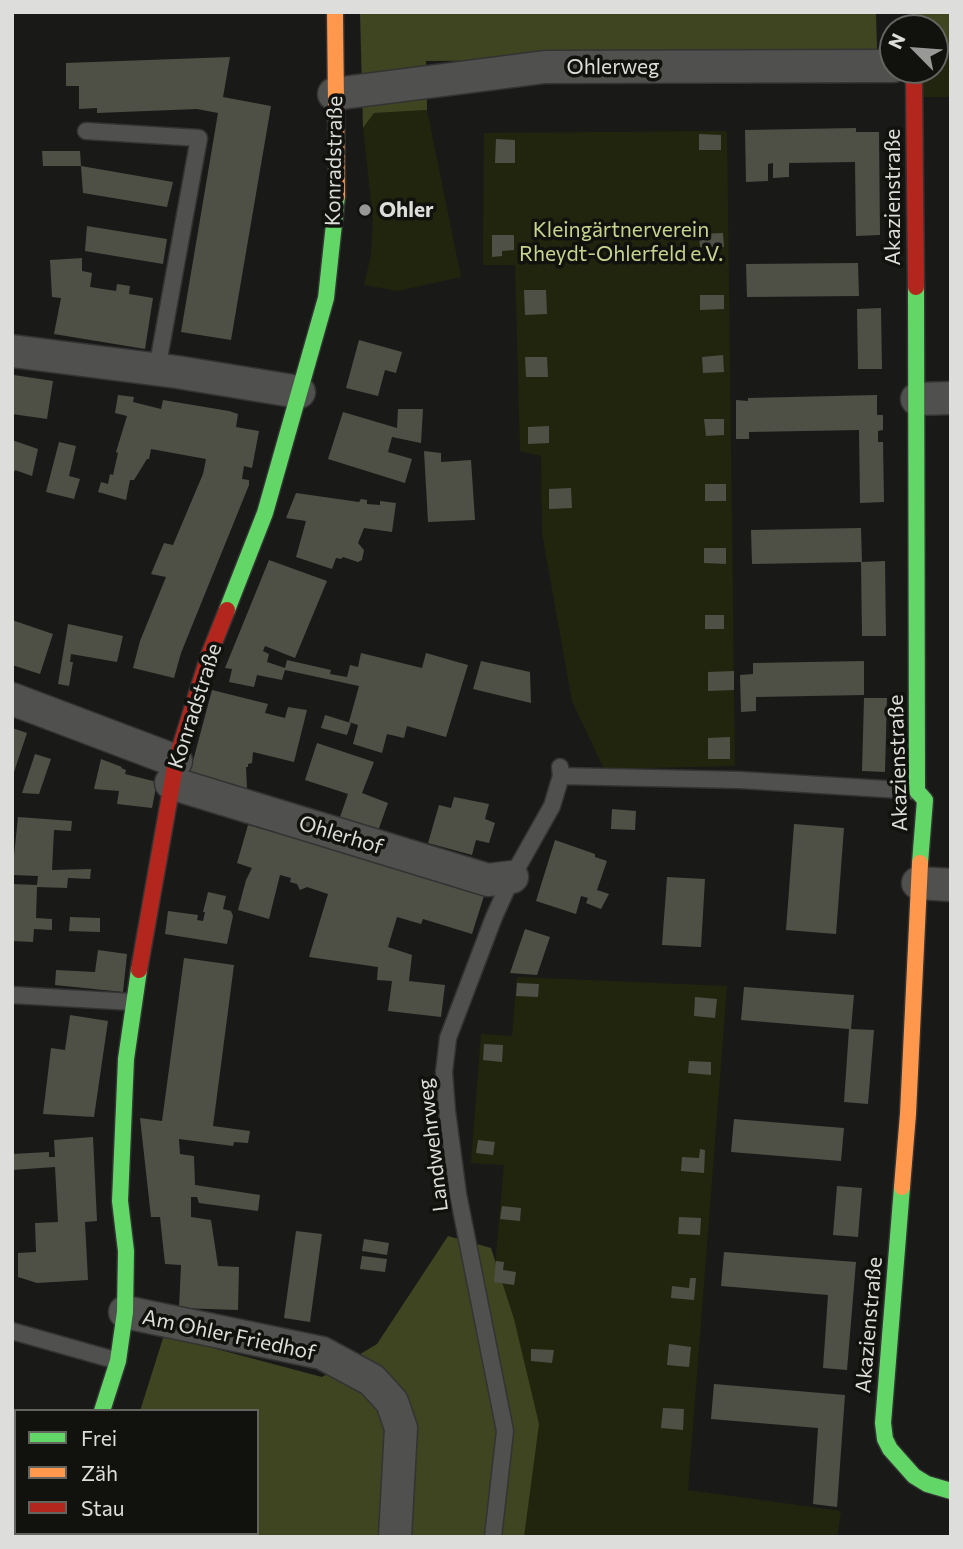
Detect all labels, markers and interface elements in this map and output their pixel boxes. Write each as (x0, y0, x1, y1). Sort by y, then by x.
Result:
north arrow (879, 14, 949, 84)
text: N (883, 29, 910, 52)
street label: Ohlerweg (567, 54, 659, 80)
street label: Konradstraße (320, 96, 348, 226)
street label: Akazienstraße (880, 129, 906, 265)
place label: Ohler (379, 197, 434, 223)
marker: Ohler (357, 202, 373, 218)
park label: Kleingärtnerverein Rheydt-Ohlerfeld e.V. (519, 217, 723, 267)
street label: Konradstraße (163, 640, 227, 772)
street label: Akazienstraße (883, 694, 913, 832)
street label: Ohlerhof (296, 810, 386, 860)
street label: Landwehrweg (412, 1077, 454, 1213)
street label: Akazienstraße (850, 1256, 888, 1394)
street label: Am Ohler Friedhof (140, 1304, 318, 1366)
legend (14, 1409, 259, 1535)
text: Frei (81, 1425, 117, 1450)
text: Zäh (81, 1460, 118, 1485)
text: Stau (81, 1495, 124, 1520)

